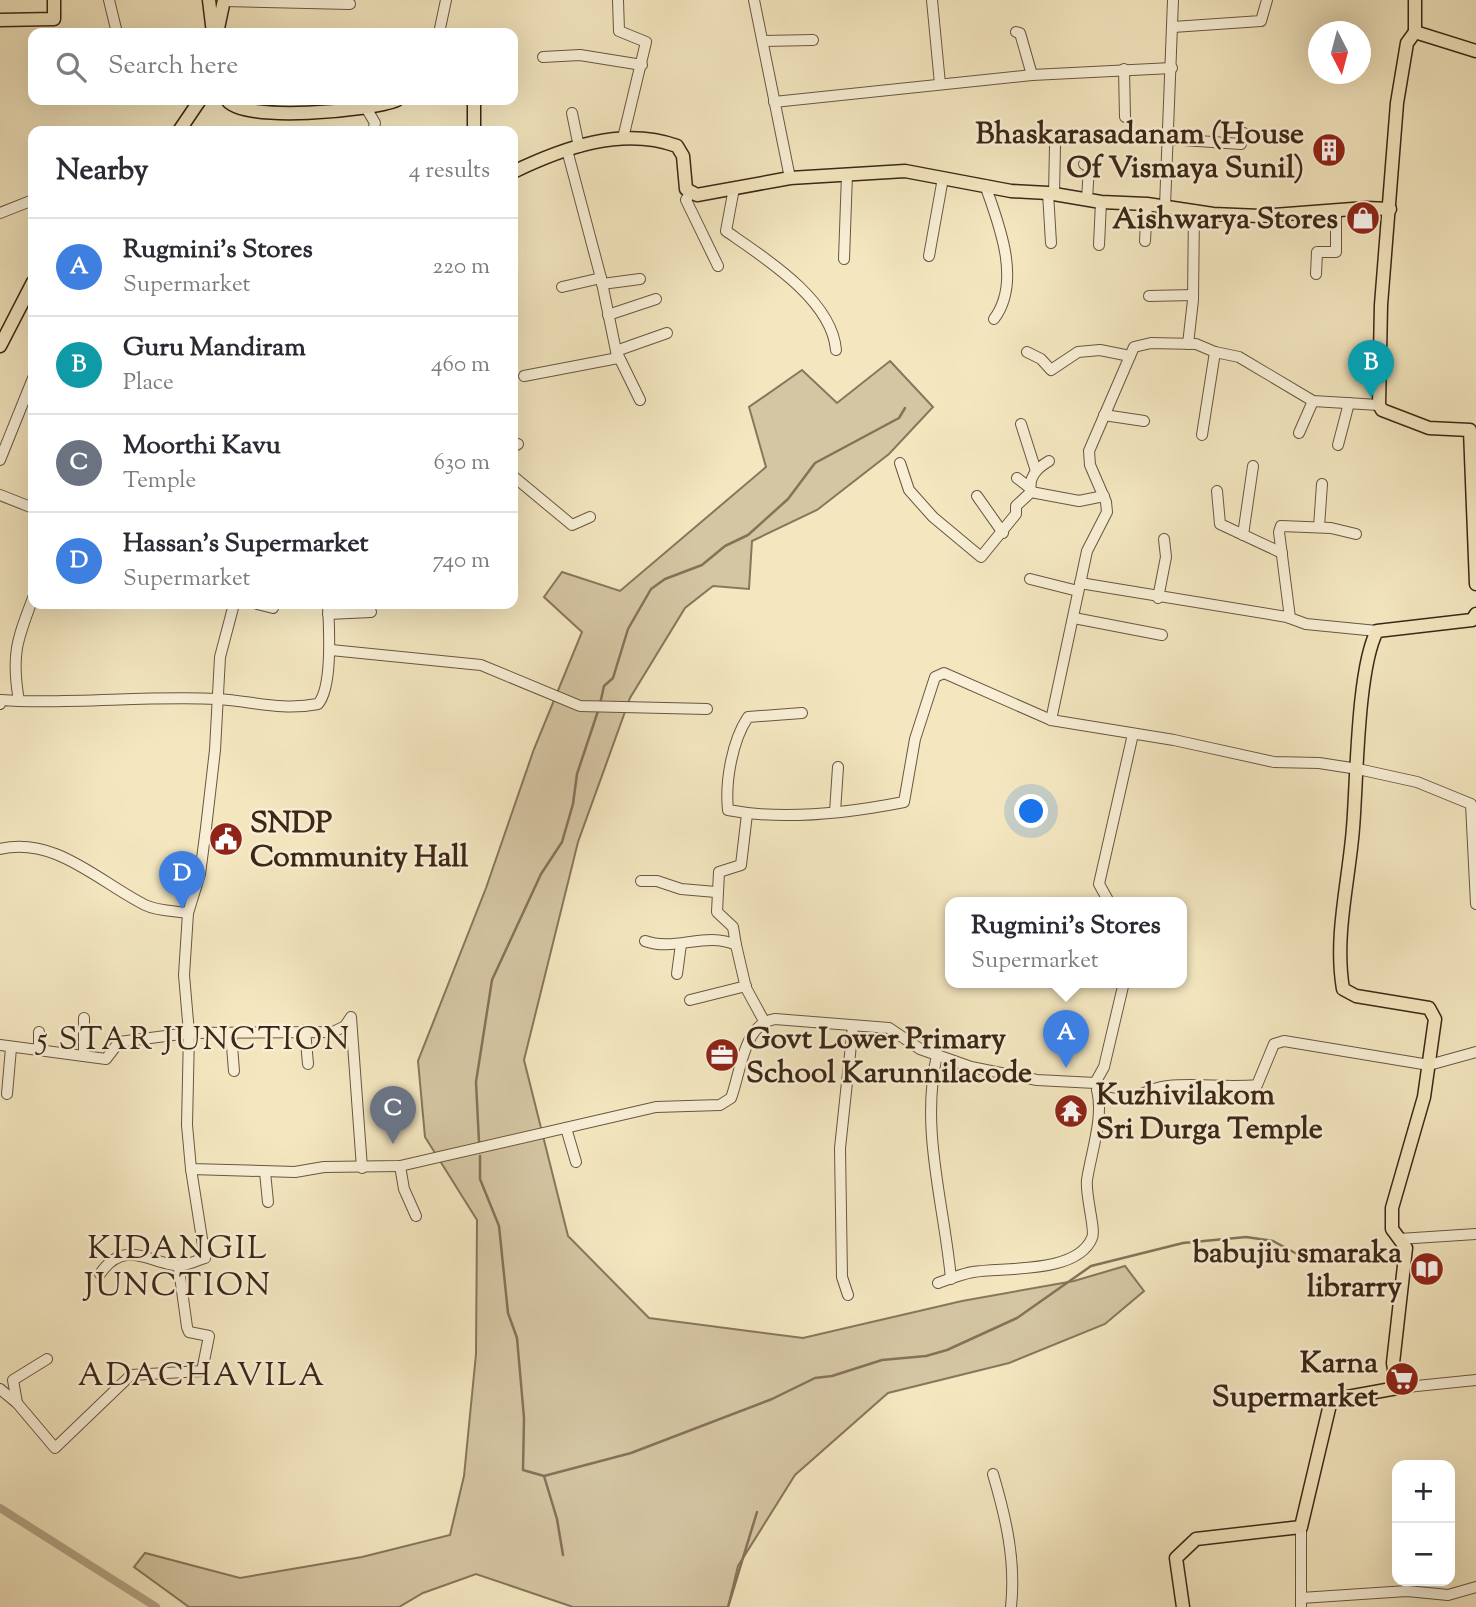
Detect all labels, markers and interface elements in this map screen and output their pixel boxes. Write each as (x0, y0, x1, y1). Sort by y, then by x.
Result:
north arrow (1308, 21, 1371, 84)
search box (28, 28, 518, 105)
icon: search (52, 48, 90, 86)
text: Search here (108, 48, 238, 85)
place label: Bhaskarasadanam (House Of Vismaya Sunil) (975, 114, 1304, 191)
building icon: Bhaskarasadanam (House Of Vismaya Sunil) (1310, 131, 1348, 169)
text: Nearby (56, 150, 148, 193)
text: 4 results (409, 155, 490, 188)
place label: Aishwarya Stores (1112, 199, 1338, 242)
shop icon: Aishwarya Stores (1344, 199, 1382, 237)
text: Rugmini's Stores (123, 232, 313, 269)
text: A (70, 251, 88, 284)
text: 220 m (432, 251, 490, 284)
text: Supermarket (123, 269, 250, 302)
text: Guru Mandiram (123, 330, 306, 367)
pin: B (1348, 340, 1394, 398)
text: B (72, 349, 86, 382)
text: 460 m (431, 349, 490, 382)
text: Place (123, 367, 174, 400)
text: Moorthi Kavu (123, 428, 281, 465)
text: C (70, 447, 88, 480)
text: 630 m (433, 447, 490, 480)
text: Temple (123, 465, 196, 498)
text: Hassan's Supermarket (123, 526, 369, 563)
text: D (70, 545, 88, 578)
text: 740 m (433, 545, 490, 578)
text: Supermarket (123, 563, 250, 596)
your location (1014, 794, 1048, 828)
place label: SNDP Community Hall (250, 803, 469, 880)
public building icon: SNDP Community Hall (207, 820, 245, 858)
pin: D (159, 851, 205, 909)
popup (945, 897, 1187, 988)
text: Rugmini's Stores (971, 908, 1161, 945)
text: Supermarket (971, 945, 1099, 978)
pin: A (1043, 1010, 1089, 1068)
district label: 5 STAR JUNCTION (35, 1018, 351, 1064)
place label: Govt Lower Primary School Karunnilacode (746, 1019, 1032, 1096)
office icon: Govt Lower Primary School Karunnilacode (703, 1036, 741, 1074)
place label: Kuzhivilakom Sri Durga Temple (1096, 1075, 1323, 1152)
pin: C (370, 1086, 416, 1144)
temple icon: Kuzhivilakom Sri Durga Temple (1052, 1092, 1090, 1130)
district label: KIDANGIL JUNCTION (82, 1227, 272, 1310)
place label: babujiu smaraka librarry (1192, 1233, 1402, 1310)
library icon: babujiu smaraka librarry (1408, 1250, 1446, 1288)
place label: Karna Supermarket (1212, 1343, 1379, 1420)
district label: ADACHAVILA (78, 1354, 326, 1400)
supermarket icon: Karna Supermarket (1383, 1360, 1421, 1398)
map controls (1392, 1460, 1455, 1586)
button: + (1392, 1460, 1455, 1523)
button: − (1392, 1523, 1455, 1586)

